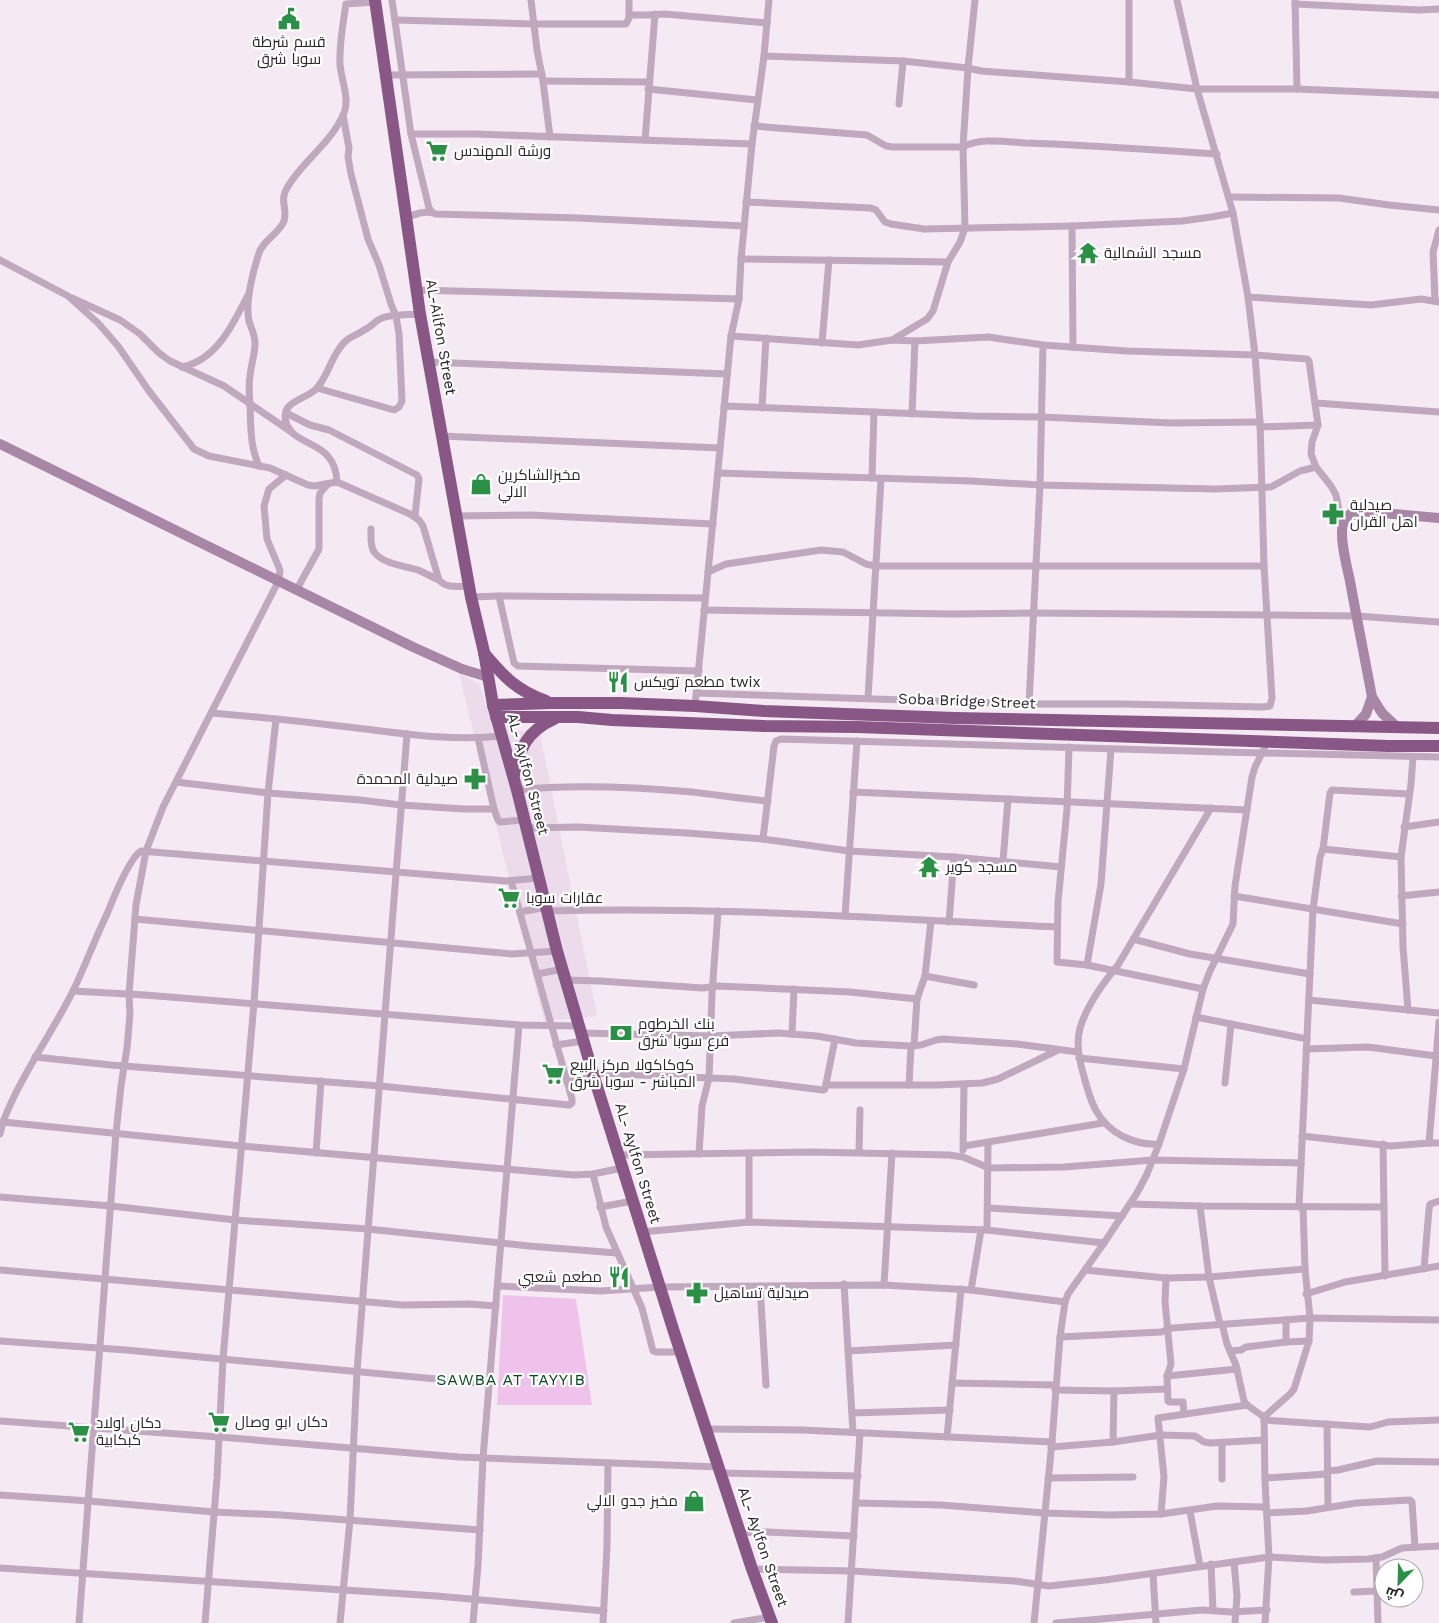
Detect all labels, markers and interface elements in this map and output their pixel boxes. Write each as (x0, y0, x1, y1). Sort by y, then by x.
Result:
public building icon: قسم شرطة سوبا شرق (276, 6, 302, 32)
place label: قسم شرطة سوبا شرق (252, 33, 326, 69)
supermarket icon: ورشة المهندس (424, 138, 450, 164)
place label: ورشة المهندس (454, 142, 551, 161)
temple icon: مسجد الشمالية (1075, 240, 1101, 266)
place label: مسجد الشمالية (1104, 244, 1202, 262)
street label: AL-Ailfon Street (422, 278, 460, 397)
place label: مخبزالشاكرين الالي (498, 466, 581, 504)
shop icon: مخبزالشاكرين الالي (468, 471, 494, 497)
place label: صيدلية اهل القران (1350, 496, 1418, 532)
pharmacy icon: صيدلية اهل القران (1320, 501, 1346, 527)
restaurant icon: مطعم تويكس twix (605, 669, 631, 695)
place label: مطعم تويكس twix (634, 673, 761, 692)
street label: Soba Bridge Street (898, 690, 1037, 712)
street label: AL- Aylfon Street (503, 711, 553, 838)
pharmacy icon: صيدلية المحمدة (462, 766, 488, 792)
place label: صيدلية المحمدة (357, 770, 458, 788)
temple icon: مسجد كوير (916, 854, 942, 880)
place label: مسجد كوير (945, 858, 1017, 876)
supermarket icon: عقارات سوبا (496, 885, 522, 911)
place label: عقارات سوبا (526, 889, 603, 907)
place label: بنك الخرطوم فرع سوبا شرق (638, 1015, 729, 1052)
bank icon: بنك الخرطوم فرع سوبا شرق (608, 1020, 634, 1046)
place label: كوكاكولا مركز البيع المباشر - سوبا شرق (570, 1056, 696, 1092)
supermarket icon: كوكاكولا مركز البيع المباشر - سوبا شرق (540, 1061, 566, 1087)
street label: AL- Aylfon Street (611, 1100, 665, 1226)
restaurant icon: مطعم شعبي (606, 1264, 632, 1290)
place label: مطعم شعبي (518, 1268, 602, 1289)
pharmacy icon: صيدلية تساهيل (684, 1280, 710, 1306)
place label: صيدلية تساهيل (714, 1284, 809, 1303)
district label: SAWBA AT TAYYIB (436, 1370, 586, 1389)
supermarket icon: دكان ابو وصال (206, 1409, 232, 1435)
place label: دكان ابو وصال (235, 1413, 328, 1432)
place label: دكان اولاد كبكابية (96, 1414, 161, 1449)
supermarket icon: دكان اولاد كبكابية (66, 1419, 92, 1445)
street label: AL- Aylfon Street (734, 1485, 792, 1610)
shop icon: مخبز جدو الالي (681, 1488, 707, 1514)
place label: مخبز جدو الالي (587, 1492, 678, 1513)
north arrow (1374, 1558, 1424, 1608)
text: ش (1382, 1583, 1406, 1606)

